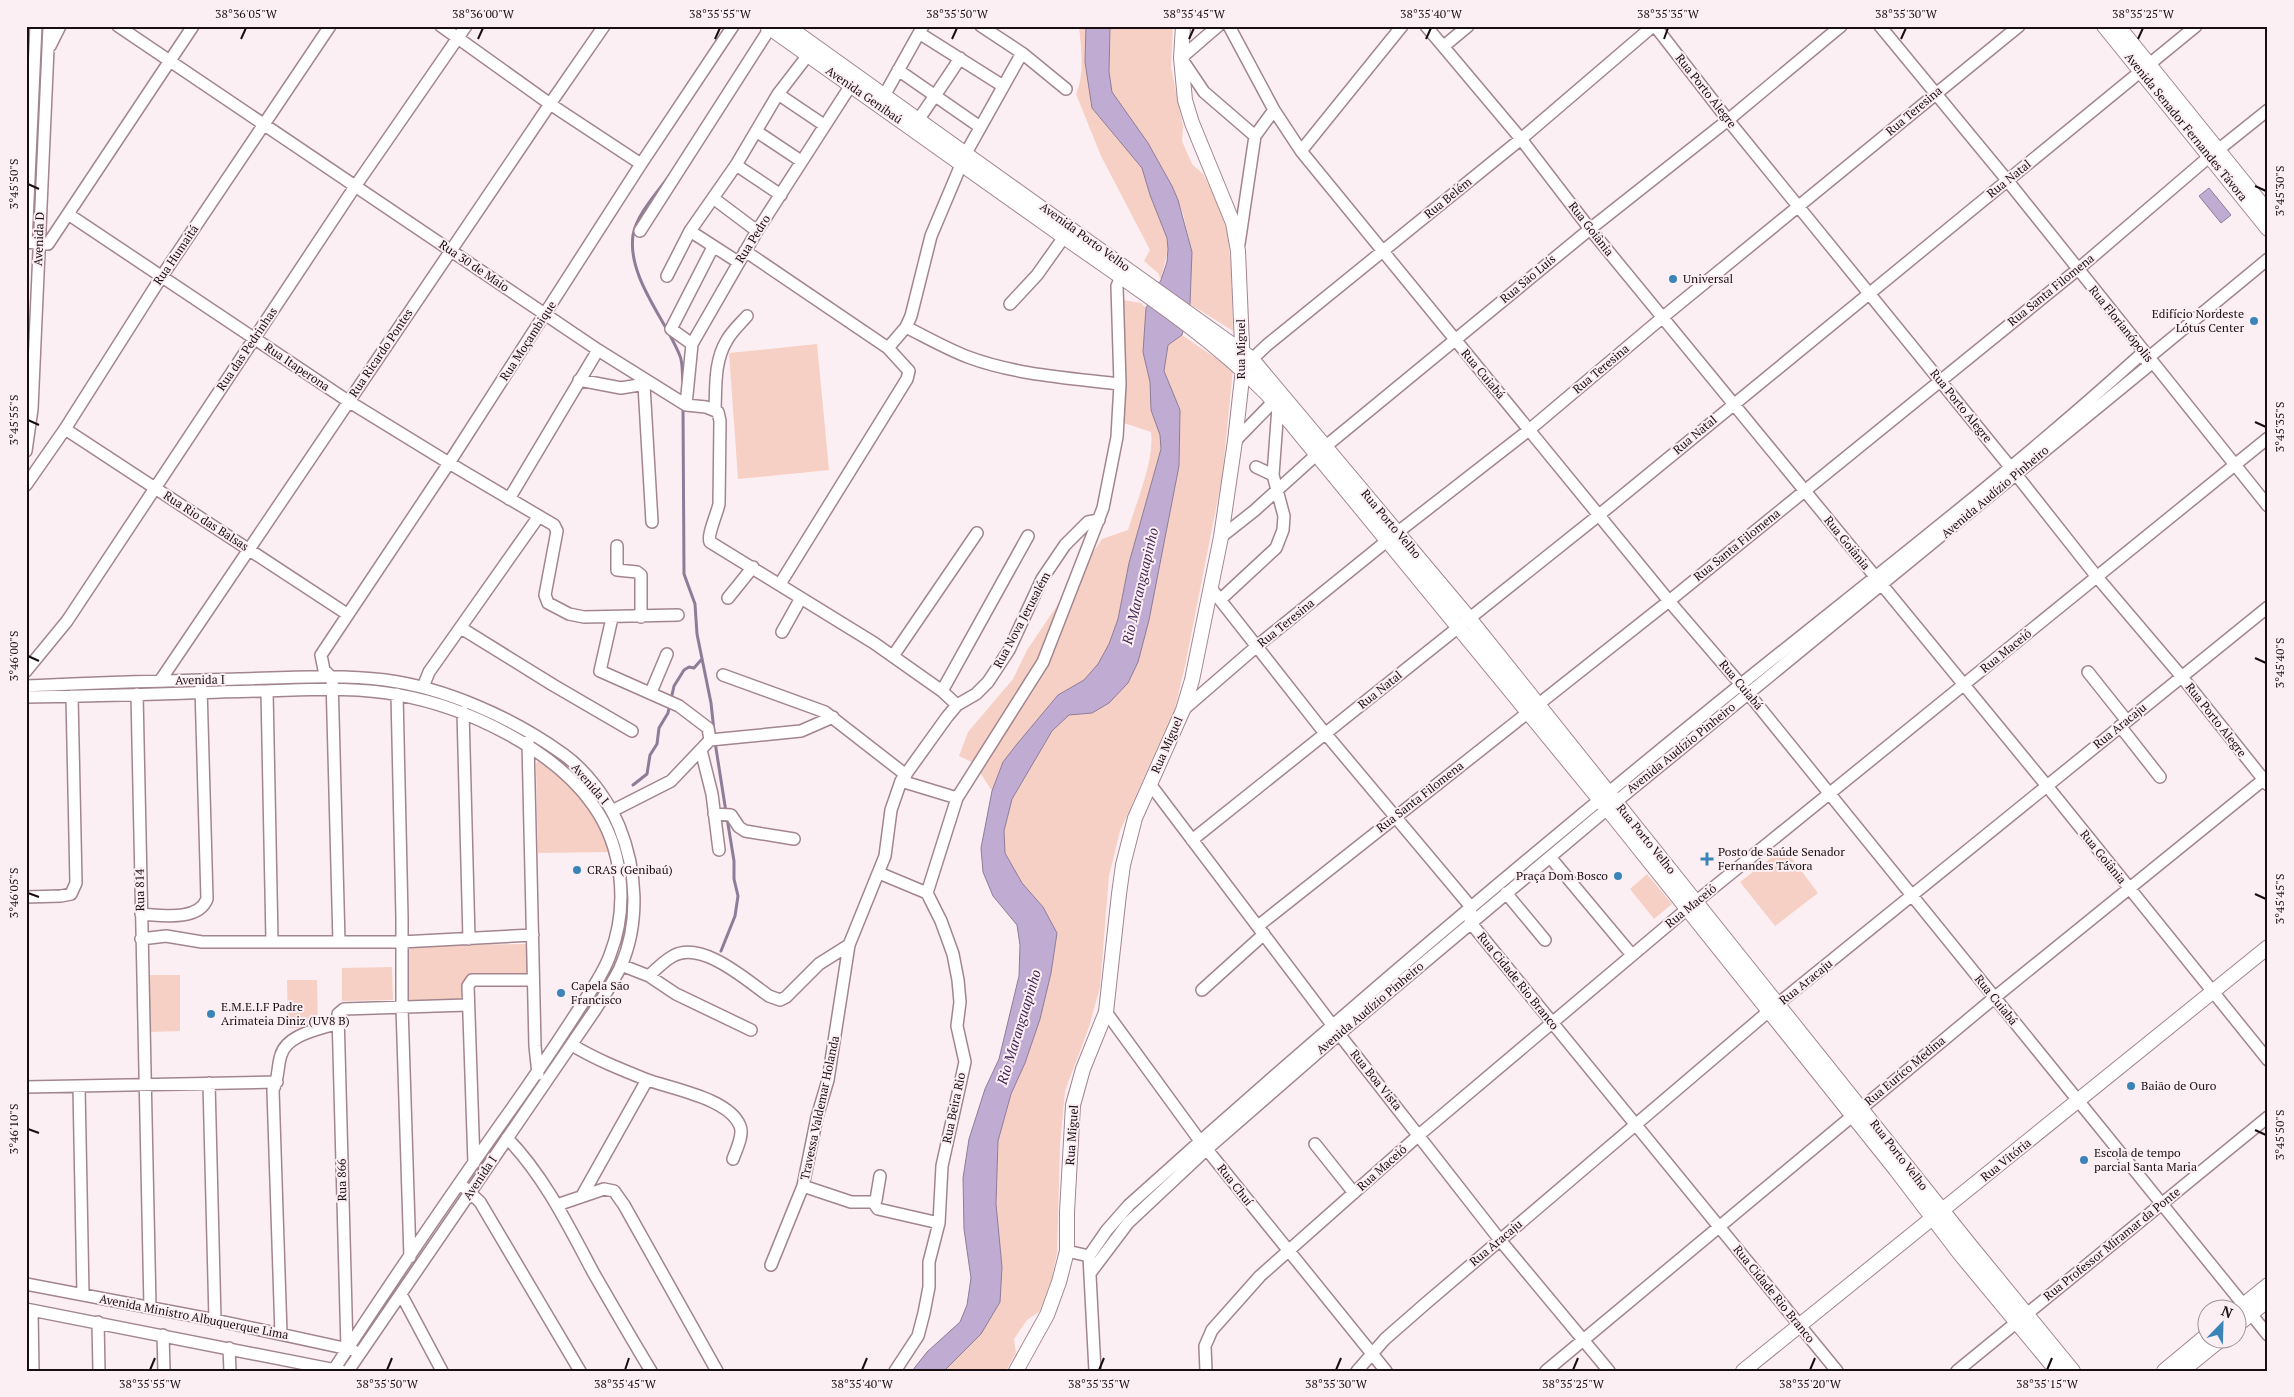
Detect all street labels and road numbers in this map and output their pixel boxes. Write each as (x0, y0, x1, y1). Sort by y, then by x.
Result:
street label: Avenida Senador Fernandes Távora (2122, 49, 2251, 204)
street label: Rua Porto Alegre (1673, 51, 1740, 131)
street label: Avenida Genibaú (823, 63, 906, 127)
street label: Rua Teresina (1882, 83, 1945, 138)
street label: Rua Natal (1984, 156, 2034, 201)
street label: Rua Belém (1421, 173, 1475, 221)
street label: Avenida Porto Velho (1037, 199, 1134, 275)
street label: Rua Goiânia (1566, 199, 1617, 259)
street label: Rua Pedro (732, 211, 773, 266)
street label: Avenida D (30, 212, 47, 266)
street label: Rua Humaitá (150, 222, 201, 288)
street label: Rua 30 de Maio (436, 237, 513, 295)
street label: Rua Santa Filomena (2005, 250, 2097, 329)
street label: Rua São Luís (1497, 251, 1558, 306)
street label: Rua Florianópolis (2086, 282, 2157, 365)
street label: Rua Moçambique (496, 298, 559, 383)
street label: Rua das Pedrinhas (213, 304, 280, 393)
street label: Rua Ricardo Pontes (345, 306, 416, 400)
street label: Rua Miguel (1233, 318, 1248, 379)
street label: Rua Itaperona (262, 339, 333, 394)
street label: Rua Teresina (1569, 341, 1632, 396)
street label: Rua Cuiabá (1458, 346, 1509, 402)
street label: Rua Porto Alegre (1927, 366, 1996, 445)
street label: Rua Natal (1670, 412, 1720, 457)
street label: Avenida Audízio Pinheiro (1938, 442, 2052, 541)
street label: Rua Porto Velho (1358, 486, 1425, 562)
street label: Rua Rio das Balsas (161, 487, 252, 554)
street label: Rua Santa Filomena (1691, 505, 1783, 584)
street label: Rua Goiânia (1821, 513, 1874, 573)
street label: Rua Nova Jerusalém (990, 569, 1054, 670)
street label: Rua Teresina (1254, 595, 1317, 650)
street label: Rua Maceió (1977, 625, 2035, 676)
street label: Rua Cuiabá (1716, 657, 1767, 713)
street label: Rua Natal (1355, 667, 1405, 712)
street label: Avenida I (175, 672, 225, 687)
street label: Rua Porto Alegre (2183, 680, 2250, 760)
street label: Avenida Audízio Pinheiro (1623, 699, 1738, 796)
street label: Rua Aracaju (2090, 700, 2149, 752)
street label: Rua Miguel (1147, 714, 1186, 775)
street label: Rua Santa Filomena (1373, 758, 1466, 835)
street label: Avenida I (568, 760, 612, 807)
street label: Rua Porto Velho (1614, 801, 1679, 877)
street label: Rua Goiânia (2077, 827, 2130, 887)
street label: Rua 814 (132, 868, 147, 911)
street label: Rua Maceió (1662, 880, 1720, 931)
street label: Rua Cidade Rio Branco (1474, 929, 1563, 1033)
street label: Rua Aracaju (1776, 956, 1835, 1008)
street label: Avenida Audízio Pinheiro (1313, 958, 1427, 1057)
street label: Rua Cuiabá (1972, 971, 2021, 1028)
street label: Rua Euríco Medina (1861, 1033, 1948, 1109)
street label: Travessa Valdemar Holanda (797, 1034, 842, 1181)
street label: Rua Boa Vista (1347, 1046, 1405, 1113)
street label: Rua Beira Rio (939, 1071, 968, 1145)
street label: Rua Miguel (1062, 1104, 1081, 1166)
street label: Rua Porto Velho (1867, 1116, 1932, 1193)
street label: Rua Vitória (1978, 1135, 2034, 1184)
street label: Rua Maceió (1354, 1141, 1410, 1194)
street label: Avenida I (459, 1153, 500, 1203)
street label: Rua 866 (334, 1158, 349, 1201)
street label: Rua Chuí (1214, 1161, 1257, 1209)
street label: Rua Professor Miramar da Ponte (2040, 1184, 2183, 1303)
street label: Rua Aracaju (1466, 1216, 1525, 1269)
street label: Rua Cidade Rio Branco (1730, 1242, 1819, 1346)
street label: Avenida Ministro Albuquerque Lima (98, 1291, 290, 1342)

